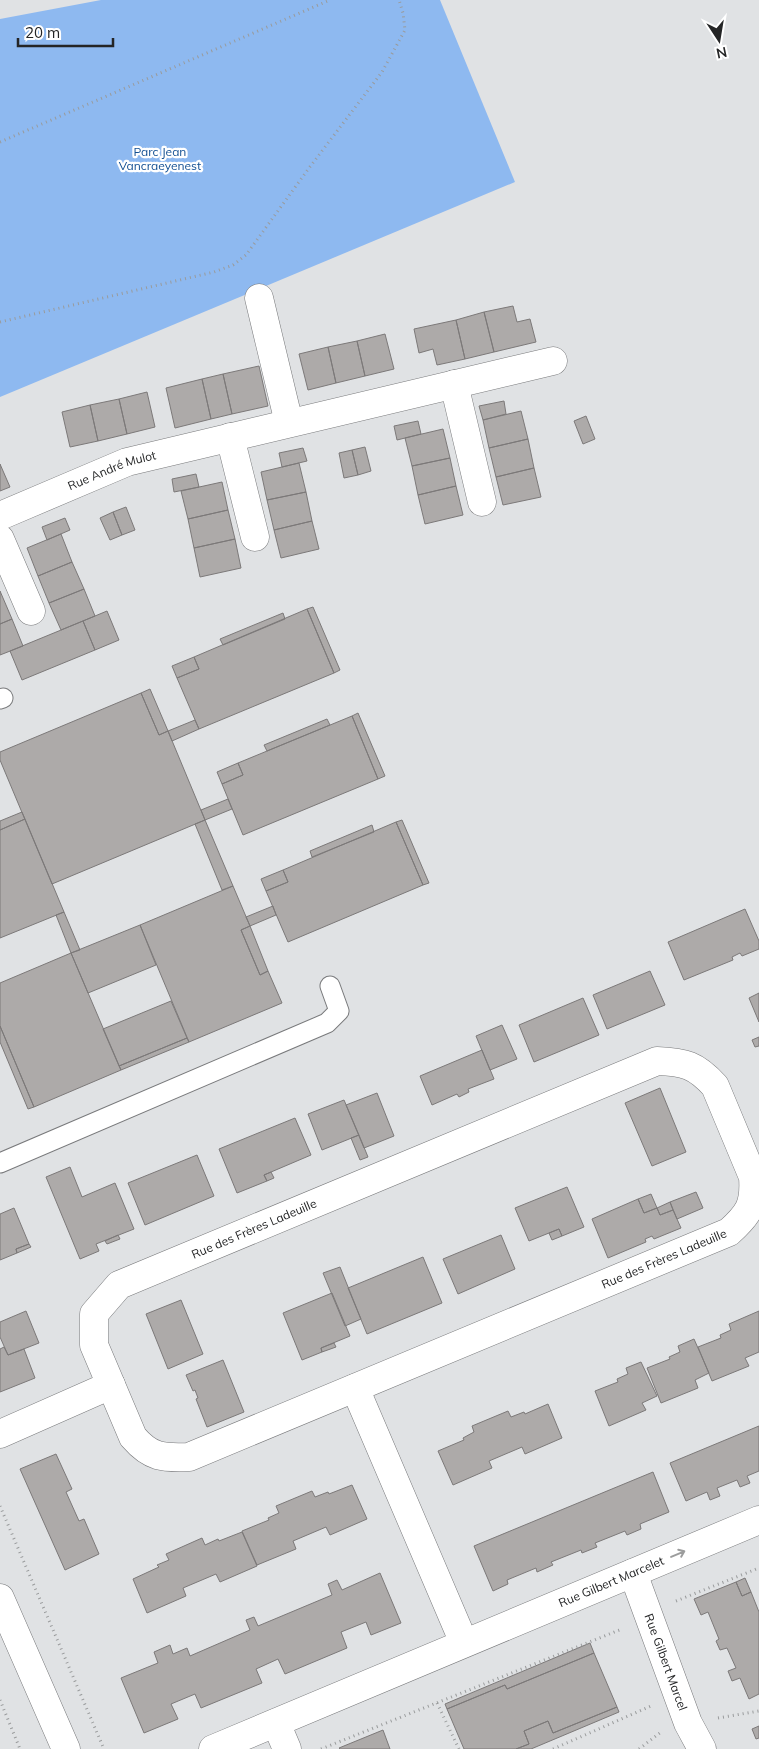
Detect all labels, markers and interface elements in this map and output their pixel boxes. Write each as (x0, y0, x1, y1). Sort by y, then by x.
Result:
scale bar (18, 15, 112, 47)
north arrow (694, 15, 744, 65)
text: 20 m (25, 23, 60, 42)
text: N (715, 43, 729, 63)
park label: Parc Jean Vancraeyenest (119, 144, 201, 173)
street label: Rue André Mulot (65, 447, 157, 493)
street label: Rue des Frères Ladeuille (189, 1195, 319, 1262)
street label: Rue des Frères Ladeuille (599, 1225, 729, 1292)
one-way arrow (670, 1549, 685, 1558)
street label: Rue Gilbert Marcelet (556, 1553, 666, 1610)
street label: Rue Gilbert Marcel (642, 1611, 691, 1713)

